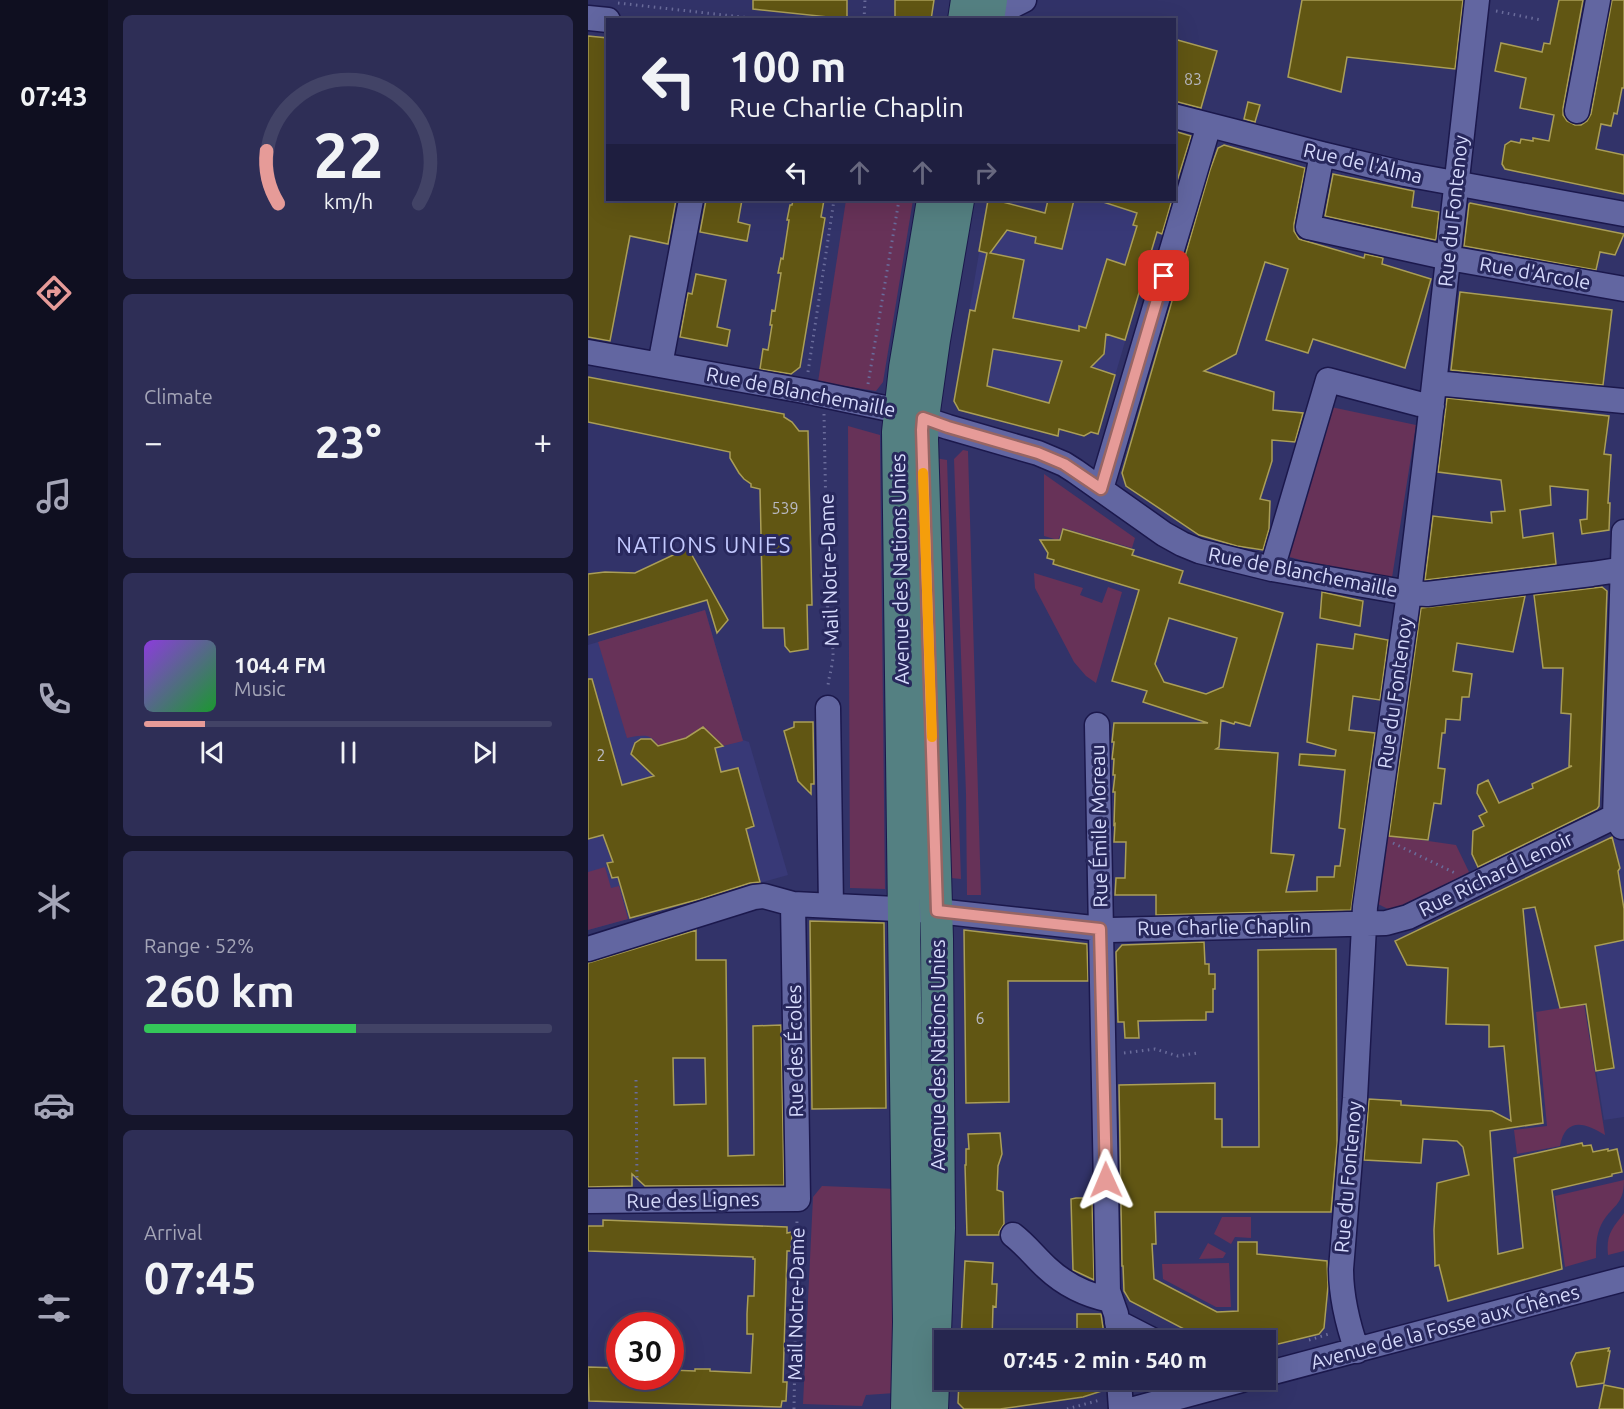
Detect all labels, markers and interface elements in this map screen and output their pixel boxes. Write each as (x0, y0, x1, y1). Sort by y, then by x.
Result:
icon: left (630, 42, 708, 120)
text: 100 m (729, 43, 846, 90)
house number: 83 (1184, 70, 1202, 88)
text: 07:43 (20, 81, 88, 111)
text: Rue Charlie Chaplin (729, 92, 964, 122)
text: 22 (313, 120, 383, 190)
street label: Rue du Fontenoy (1433, 134, 1472, 288)
street label: Rue de l'Alma (1301, 138, 1425, 187)
icon: left (780, 156, 813, 189)
icon: ahead (843, 156, 876, 189)
icon: ahead (906, 156, 939, 189)
icon: right (969, 156, 1002, 189)
text: km/h (323, 189, 373, 213)
pin (1138, 250, 1189, 301)
street label: Rue d'Arcole (1478, 251, 1592, 294)
icon: arrive (1147, 259, 1180, 292)
icon: directions (33, 272, 75, 314)
street label: Rue de Blanchemaille (705, 362, 898, 421)
text: Climate (144, 385, 213, 408)
text: 23° (315, 416, 381, 467)
text: − (144, 423, 163, 460)
text: + (533, 423, 552, 460)
street label: Avenue des Nations Unies (886, 453, 913, 685)
icon: music (33, 475, 75, 517)
street label: Mail Notre-Dame (814, 493, 843, 647)
house number: 539 (771, 499, 799, 517)
district label: NATIONS UNIES (616, 532, 792, 557)
street label: Rue de Blanchemaille (1207, 542, 1400, 601)
street label: Rue du Fontenoy (1373, 616, 1417, 770)
text: 104.4 FM (234, 652, 326, 677)
text: Music (234, 677, 286, 700)
icon: phone (33, 678, 75, 720)
icon: previous (196, 736, 229, 769)
icon: pause (332, 736, 365, 769)
icon: next (468, 736, 501, 769)
street label: Rue Émile Moreau (1086, 744, 1111, 908)
house number: 2 (596, 746, 606, 764)
street label: Rue Richard Lenoir (1415, 826, 1577, 921)
icon: climate (33, 881, 75, 923)
street label: Rue Charlie Chaplin (1137, 913, 1311, 940)
text: Range · 52% (144, 934, 254, 957)
street label: Avenue des Nations Unies (926, 939, 949, 1171)
text: 260 km (144, 965, 295, 1016)
street label: Rue des Écoles (782, 985, 807, 1118)
house number: 6 (975, 1009, 985, 1027)
icon: car (33, 1084, 75, 1126)
street label: Rue du Fontenoy (1329, 1100, 1366, 1254)
position arrow (1074, 1148, 1138, 1212)
street label: Rue des Lignes (626, 1187, 760, 1212)
text: Arrival (144, 1221, 202, 1244)
street label: Mail Notre-Dame (783, 1227, 808, 1381)
text: 07:45 (144, 1252, 257, 1303)
street label: Avenue de la Fosse aux Chênes (1308, 1280, 1582, 1373)
icon: filters (33, 1287, 75, 1329)
speed limit sign: 30 (606, 1312, 684, 1390)
text: 07:45 · 2 min · 540 m (1003, 1347, 1207, 1372)

